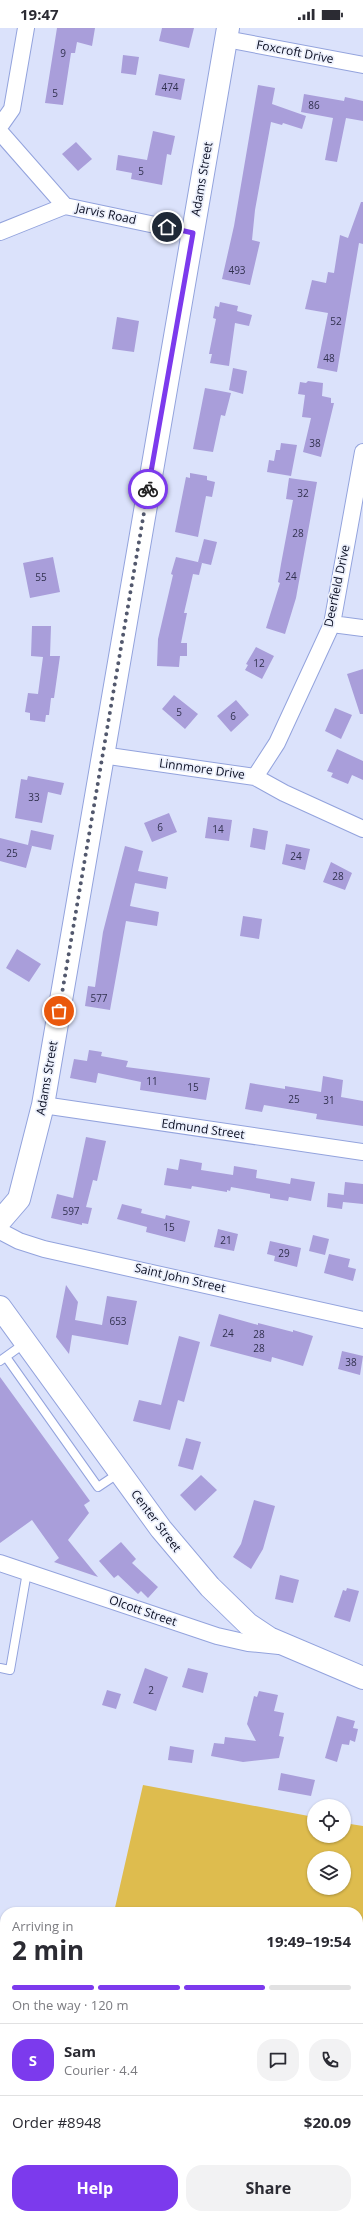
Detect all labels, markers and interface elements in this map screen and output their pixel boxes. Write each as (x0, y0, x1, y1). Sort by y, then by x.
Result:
text: 19:47 (20, 4, 59, 24)
street label: Foxcroft Drive (255, 36, 335, 67)
house number: 9 (60, 46, 66, 60)
house number: 474 (161, 80, 179, 94)
house number: 5 (52, 86, 58, 100)
house number: 86 (308, 98, 320, 112)
street label: Adams Street (187, 140, 216, 217)
house number: 5 (138, 164, 144, 178)
street label: Jarvis Road (73, 199, 138, 228)
pin (150, 210, 184, 244)
icon: home (156, 216, 178, 238)
house number: 493 (228, 263, 246, 277)
house number: 52 (330, 314, 342, 328)
house number: 48 (323, 351, 335, 365)
house number: 38 (309, 436, 321, 450)
courier (128, 469, 168, 509)
icon: bike (137, 478, 159, 500)
house number: 32 (297, 486, 309, 500)
house number: 28 (292, 526, 304, 540)
street label: Deerfield Drive (319, 543, 354, 629)
house number: 24 (285, 569, 297, 583)
house number: 55 (35, 570, 47, 584)
house number: 12 (253, 656, 265, 670)
house number: 5 (176, 705, 182, 719)
house number: 6 (230, 709, 236, 723)
street label: Linnmore Drive (158, 754, 246, 783)
house number: 33 (28, 790, 40, 804)
house number: 6 (157, 820, 163, 834)
house number: 14 (212, 822, 224, 836)
house number: 25 (6, 846, 18, 860)
house number: 24 (290, 849, 302, 863)
house number: 28 (332, 869, 344, 883)
house number: 577 (90, 991, 108, 1005)
pin (42, 994, 76, 1028)
icon: bag (48, 1000, 70, 1022)
street label: Adams Street (32, 1039, 61, 1116)
house number: 11 (146, 1074, 158, 1088)
house number: 15 (187, 1080, 199, 1094)
house number: 25 (288, 1092, 300, 1106)
house number: 31 (323, 1093, 335, 1107)
street label: Edmund Street (160, 1114, 246, 1143)
house number: 597 (62, 1204, 80, 1218)
house number: 15 (163, 1220, 175, 1234)
house number: 21 (220, 1233, 232, 1247)
house number: 29 (278, 1246, 290, 1260)
street label: Saint John Street (133, 1259, 227, 1296)
house number: 653 (109, 1314, 127, 1328)
house number: 24 (222, 1326, 234, 1340)
house number: 28 (253, 1327, 265, 1341)
house number: 28 (253, 1341, 265, 1355)
house number: 38 (345, 1355, 357, 1369)
street label: Center Street (127, 1486, 186, 1555)
street label: Olcott Street (107, 1591, 179, 1630)
house number: 2 (148, 1683, 154, 1697)
map controls (307, 1799, 351, 1895)
button: locate (307, 1799, 351, 1843)
button: layers (307, 1851, 351, 1895)
text: Arriving in (12, 1917, 74, 1935)
text: 19:49–19:54 (266, 1931, 351, 1951)
text: 2 min (12, 1932, 84, 1968)
text: On the way · 120 m (12, 1996, 128, 2014)
button: chat (257, 2039, 299, 2081)
button: phone (309, 2039, 351, 2081)
text: Sam (64, 2041, 96, 2061)
text: S (29, 2050, 37, 2070)
text: Courier · 4.4 (64, 2061, 138, 2079)
text: Order #8948 (12, 2112, 101, 2132)
text: $20.09 (304, 2112, 351, 2132)
button: Help (12, 2165, 178, 2211)
button: Share (186, 2165, 351, 2211)

